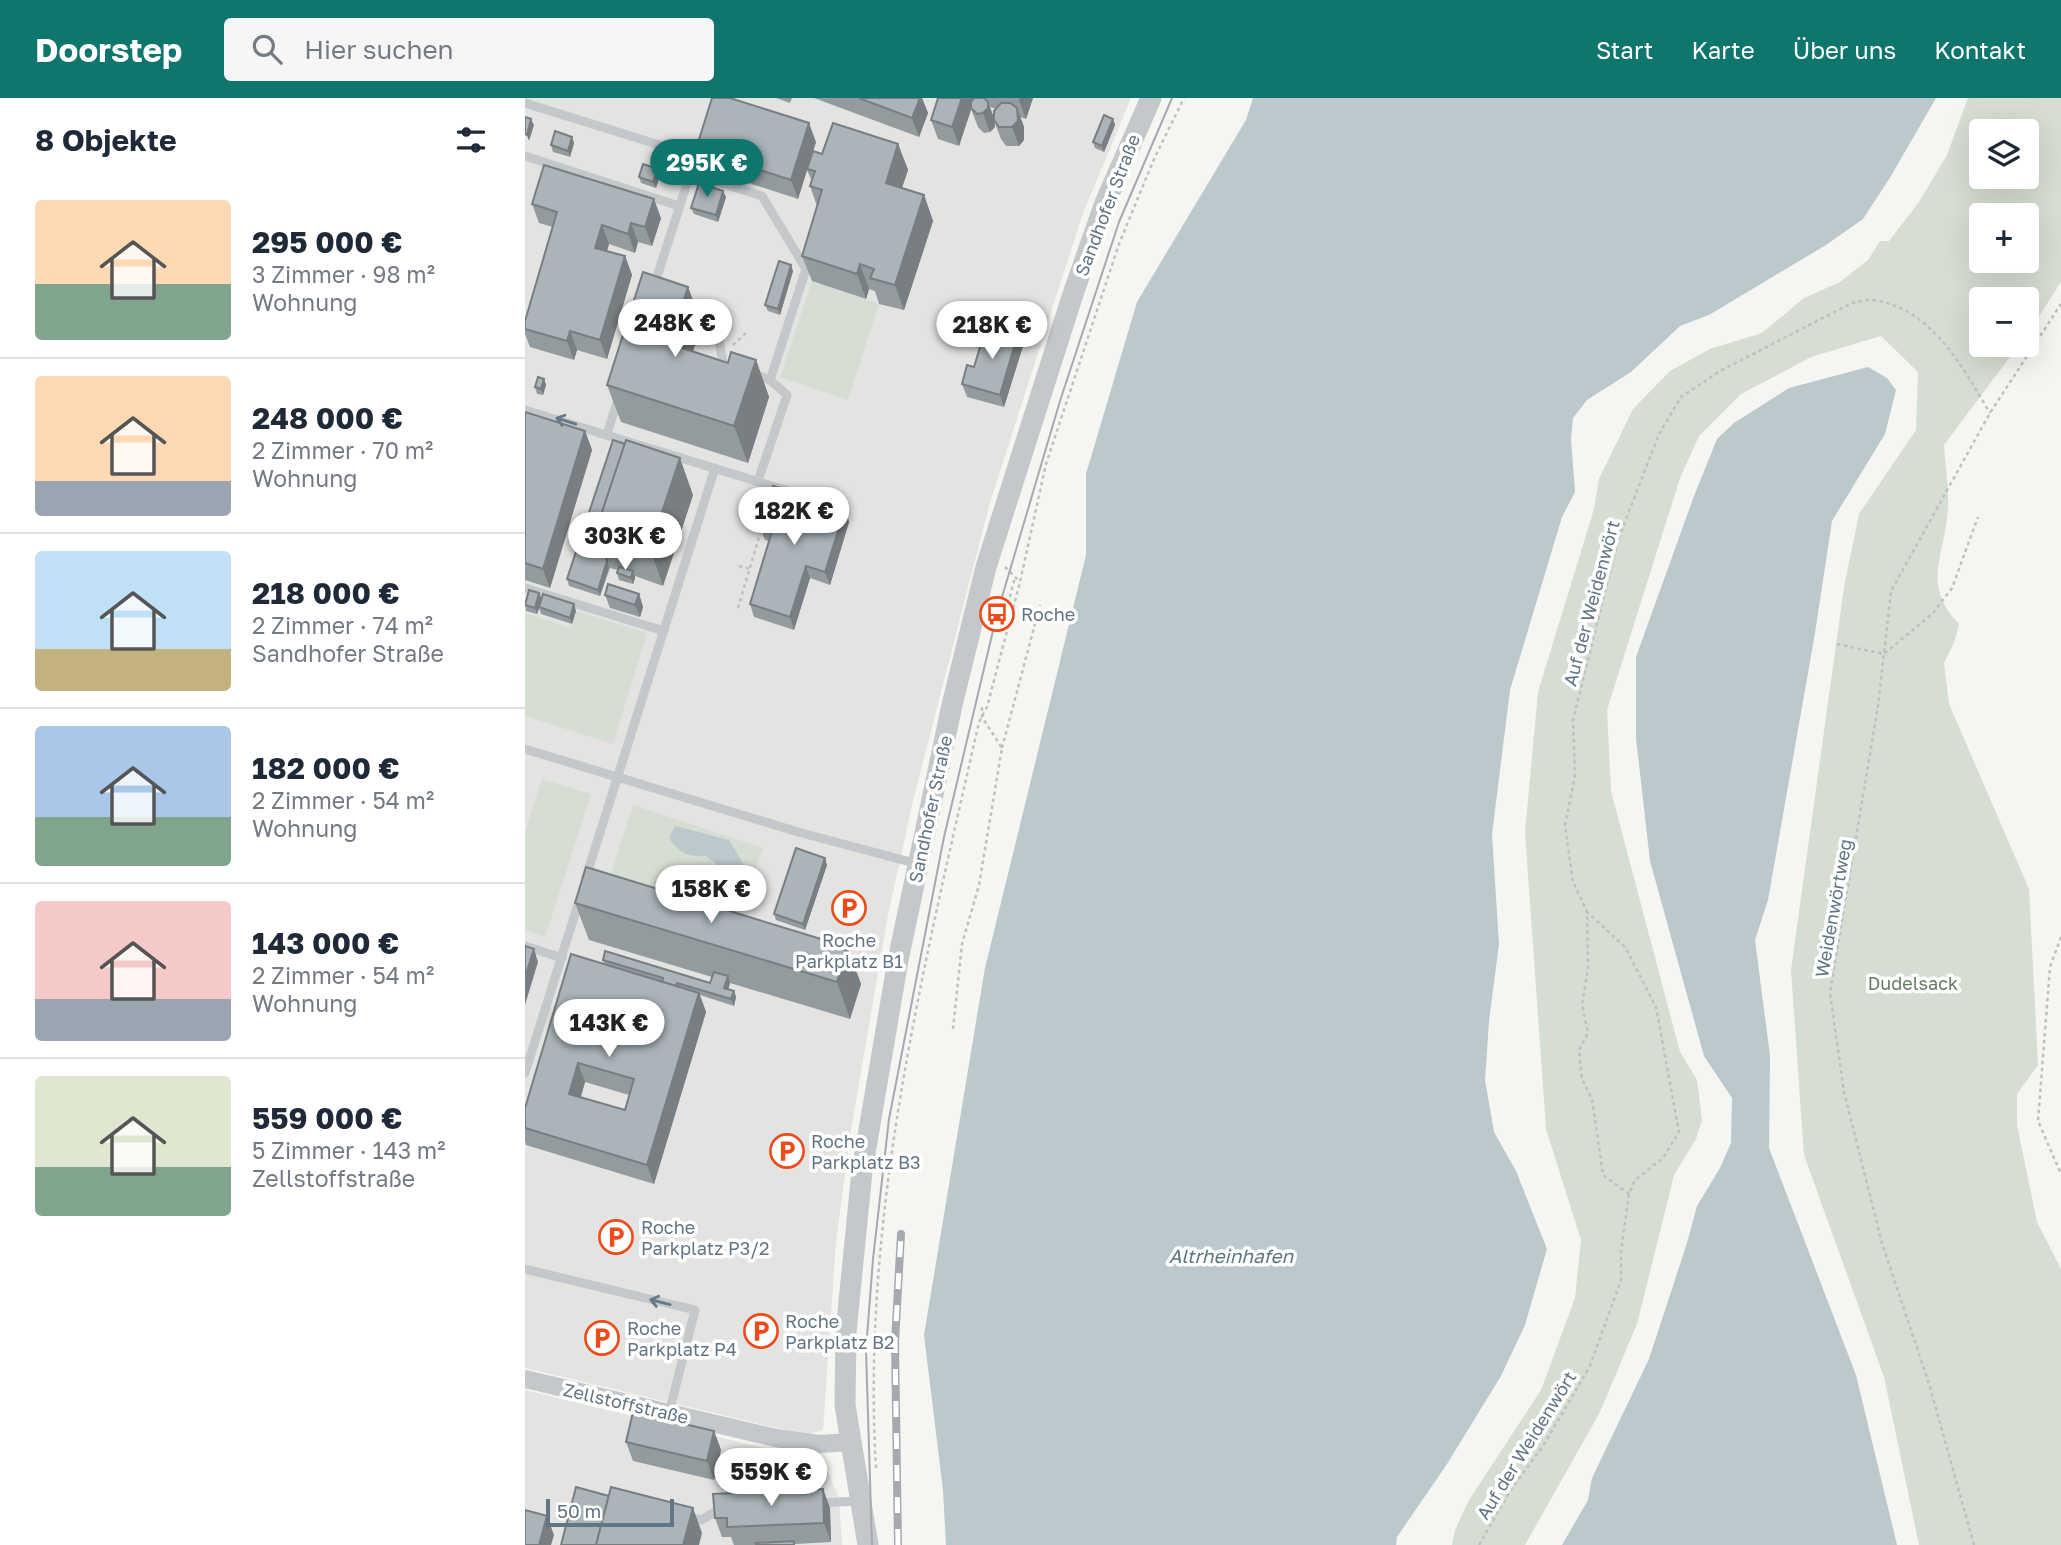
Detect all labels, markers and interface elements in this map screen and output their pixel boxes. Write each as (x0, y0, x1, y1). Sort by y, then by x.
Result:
search box (224, 18, 714, 81)
text: Doorstep (35, 30, 182, 69)
icon: search (248, 30, 286, 68)
text: Hier suchen (304, 34, 454, 65)
text: Start (1596, 35, 1653, 64)
text: Karte (1691, 35, 1755, 64)
text: Über uns (1793, 35, 1896, 64)
text: Kontakt (1934, 35, 2026, 64)
map controls (1969, 119, 2039, 357)
button: layers (1969, 119, 2039, 189)
icon: filters (452, 121, 490, 159)
text: 8 Objekte (35, 122, 177, 158)
street label: Sandhofer Straße (1070, 131, 1144, 279)
pin: 295K € (650, 140, 764, 199)
text: 295K € (666, 148, 748, 176)
button: + (1969, 203, 2039, 273)
text: 295 000 € (252, 224, 402, 260)
icon: home (91, 228, 175, 312)
text: 3 Zimmer · 98 m² (252, 260, 435, 288)
button: − (1969, 287, 2039, 357)
text: Wohnung (252, 288, 357, 316)
pin: 248K € (618, 300, 732, 359)
pin: 218K € (935, 302, 1049, 361)
text: 248K € (634, 308, 716, 336)
text: 218K € (952, 310, 1032, 338)
text: 248 000 € (252, 400, 403, 436)
icon: home (91, 404, 175, 488)
one-way arrow (555, 414, 577, 427)
text: 2 Zimmer · 70 m² (252, 436, 433, 464)
text: Wohnung (252, 464, 357, 492)
pin: 182K € (737, 488, 851, 547)
text: 182K € (754, 496, 834, 524)
pin: 303K € (568, 512, 682, 572)
street label: Auf der Weidenwört (1558, 518, 1624, 688)
text: 303K € (584, 521, 666, 549)
text: 218 000 € (252, 575, 400, 611)
icon: home (91, 579, 175, 663)
bus stop icon: Roche (978, 595, 1016, 633)
place label: Roche (1021, 603, 1075, 625)
text: 2 Zimmer · 74 m² (252, 611, 433, 639)
text: Sandhofer Straße (252, 639, 444, 667)
street label: Sandhofer Straße (904, 733, 956, 885)
text: 182 000 € (252, 750, 400, 786)
icon: home (91, 754, 175, 838)
text: 2 Zimmer · 54 m² (252, 786, 434, 814)
text: Wohnung (252, 814, 357, 842)
street label: Weidenwörtweg (1810, 837, 1856, 979)
pin: 158K € (654, 866, 768, 925)
text: 158K € (671, 874, 751, 902)
parking icon: Roche Parkplatz B1 (830, 889, 868, 927)
text: 143 000 € (252, 925, 399, 961)
icon: home (91, 929, 175, 1013)
place label: Roche Parkplatz B1 (795, 929, 903, 972)
text: 2 Zimmer · 54 m² (252, 961, 434, 989)
park label: Dudelsack (1868, 972, 1958, 994)
text: Wohnung (252, 989, 357, 1017)
pin: 143K € (552, 1000, 666, 1059)
text: 143K € (570, 1008, 648, 1036)
text: 559 000 € (252, 1100, 402, 1136)
icon: home (91, 1104, 175, 1188)
place label: Roche Parkplatz B3 (811, 1130, 921, 1173)
parking icon: Roche Parkplatz B3 (768, 1132, 806, 1170)
text: 5 Zimmer · 143 m² (252, 1136, 446, 1164)
text: Zellstoffstraße (252, 1164, 415, 1192)
place label: Roche Parkplatz P3/2 (641, 1216, 769, 1259)
parking icon: Roche Parkplatz P3/2 (597, 1218, 635, 1256)
water label: Altrheinhafen (1169, 1244, 1295, 1267)
one-way arrow (649, 1295, 672, 1308)
place label: Roche Parkplatz B2 (785, 1310, 895, 1353)
parking icon: Roche Parkplatz B2 (742, 1312, 780, 1350)
place label: Roche Parkplatz P4 (627, 1317, 737, 1360)
parking icon: Roche Parkplatz P4 (583, 1319, 621, 1357)
street label: Auf der Weidenwört (1471, 1367, 1581, 1523)
street label: Zellstoffstraße (561, 1378, 691, 1428)
pin: 559K € (714, 1448, 828, 1508)
text: 559K € (730, 1457, 812, 1485)
scale bar (546, 1496, 674, 1528)
text: 50 m (557, 1499, 601, 1522)

